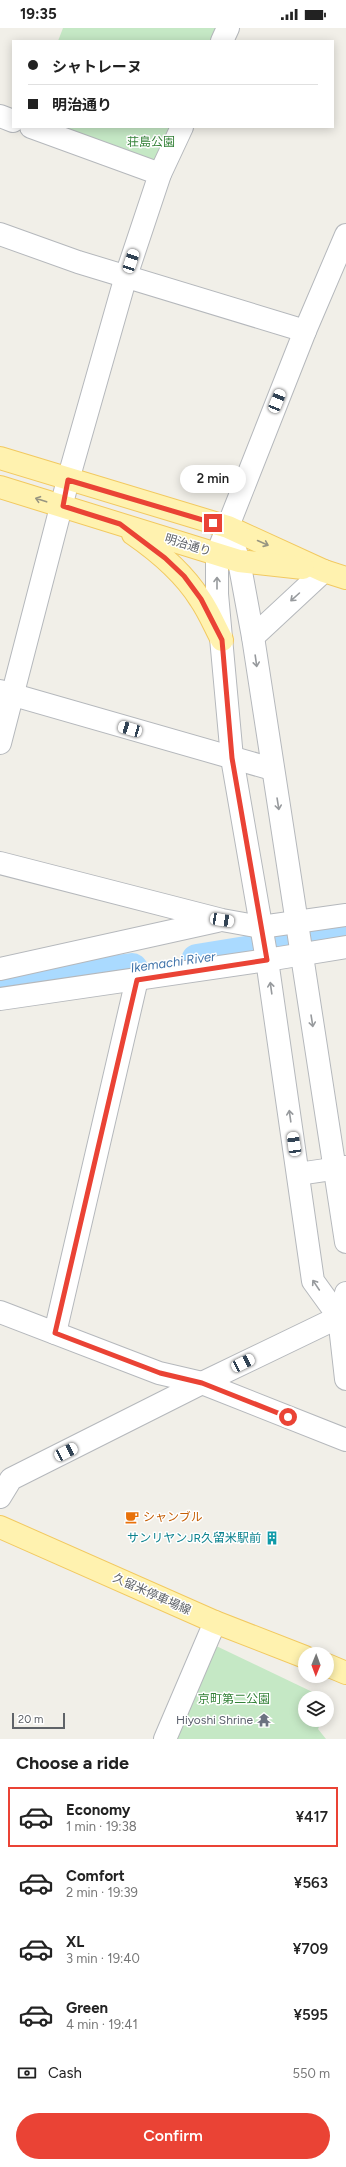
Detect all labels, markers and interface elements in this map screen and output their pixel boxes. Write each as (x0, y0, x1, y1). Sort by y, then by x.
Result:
text: 19:35 (20, 5, 57, 23)
text: シャトレーヌ (52, 58, 142, 76)
text: 明治通り (52, 96, 112, 114)
park label: 荘島公園 (127, 135, 175, 149)
car (122, 248, 140, 274)
car (267, 388, 287, 414)
callout: 2 min (180, 465, 246, 493)
text: 2 min (197, 471, 229, 486)
one-way arrow (35, 496, 48, 503)
route end (204, 514, 222, 532)
street label: 明治通り (163, 531, 213, 559)
one-way arrow (257, 540, 269, 548)
one-way arrow (213, 577, 221, 590)
one-way arrow (290, 592, 301, 601)
one-way arrow (252, 654, 260, 667)
car (117, 720, 143, 738)
one-way arrow (274, 797, 282, 810)
car (209, 912, 235, 928)
water label: Ikemachi River (130, 949, 217, 975)
one-way arrow (267, 982, 275, 995)
one-way arrow (308, 1014, 316, 1027)
one-way arrow (286, 1110, 294, 1123)
car (286, 1131, 302, 1157)
one-way arrow (312, 1280, 320, 1291)
car (230, 1352, 256, 1374)
route start (279, 1408, 297, 1426)
car (53, 1441, 79, 1463)
cafe icon: シャンブル (124, 1509, 140, 1525)
place label: シャンブル (143, 1510, 203, 1524)
building icon: サンリヤンJR久留米駅前 (264, 1530, 280, 1546)
place label: サンリヤンJR久留米駅前 (127, 1531, 261, 1545)
street label: 久留米停車場線 (111, 1571, 193, 1617)
north arrow (298, 1647, 334, 1683)
map controls (298, 1647, 334, 1727)
button: layers (298, 1691, 334, 1727)
park label: 京町第二公園 (198, 1692, 270, 1706)
scale bar (12, 1711, 65, 1730)
temple icon: Hiyoshi Shrine (256, 1712, 272, 1728)
text: 20 m (18, 1713, 43, 1726)
place label: Hiyoshi Shrine (176, 1713, 253, 1727)
text: Choose a ride (16, 1752, 129, 1774)
icon: car (18, 1799, 54, 1835)
text: Economy (66, 1801, 131, 1819)
text: ¥417 (295, 1808, 328, 1826)
text: 1 min · 19:38 (66, 1819, 137, 1834)
icon: car (18, 1865, 54, 1901)
text: Comfort (66, 1867, 125, 1885)
text: ¥563 (294, 1874, 328, 1892)
text: 2 min · 19:39 (66, 1885, 138, 1900)
icon: car (18, 1931, 54, 1967)
text: XL (66, 1933, 84, 1951)
text: ¥709 (293, 1940, 328, 1958)
text: 3 min · 19:40 (66, 1951, 140, 1966)
icon: car (18, 1997, 54, 2033)
text: Green (66, 1999, 108, 2017)
text: ¥595 (293, 2006, 328, 2024)
text: 4 min · 19:41 (66, 2017, 138, 2032)
icon: cash (16, 2062, 38, 2084)
text: Cash (48, 2064, 82, 2082)
text: 550 m (292, 2066, 330, 2081)
button: Confirm (16, 2113, 330, 2159)

